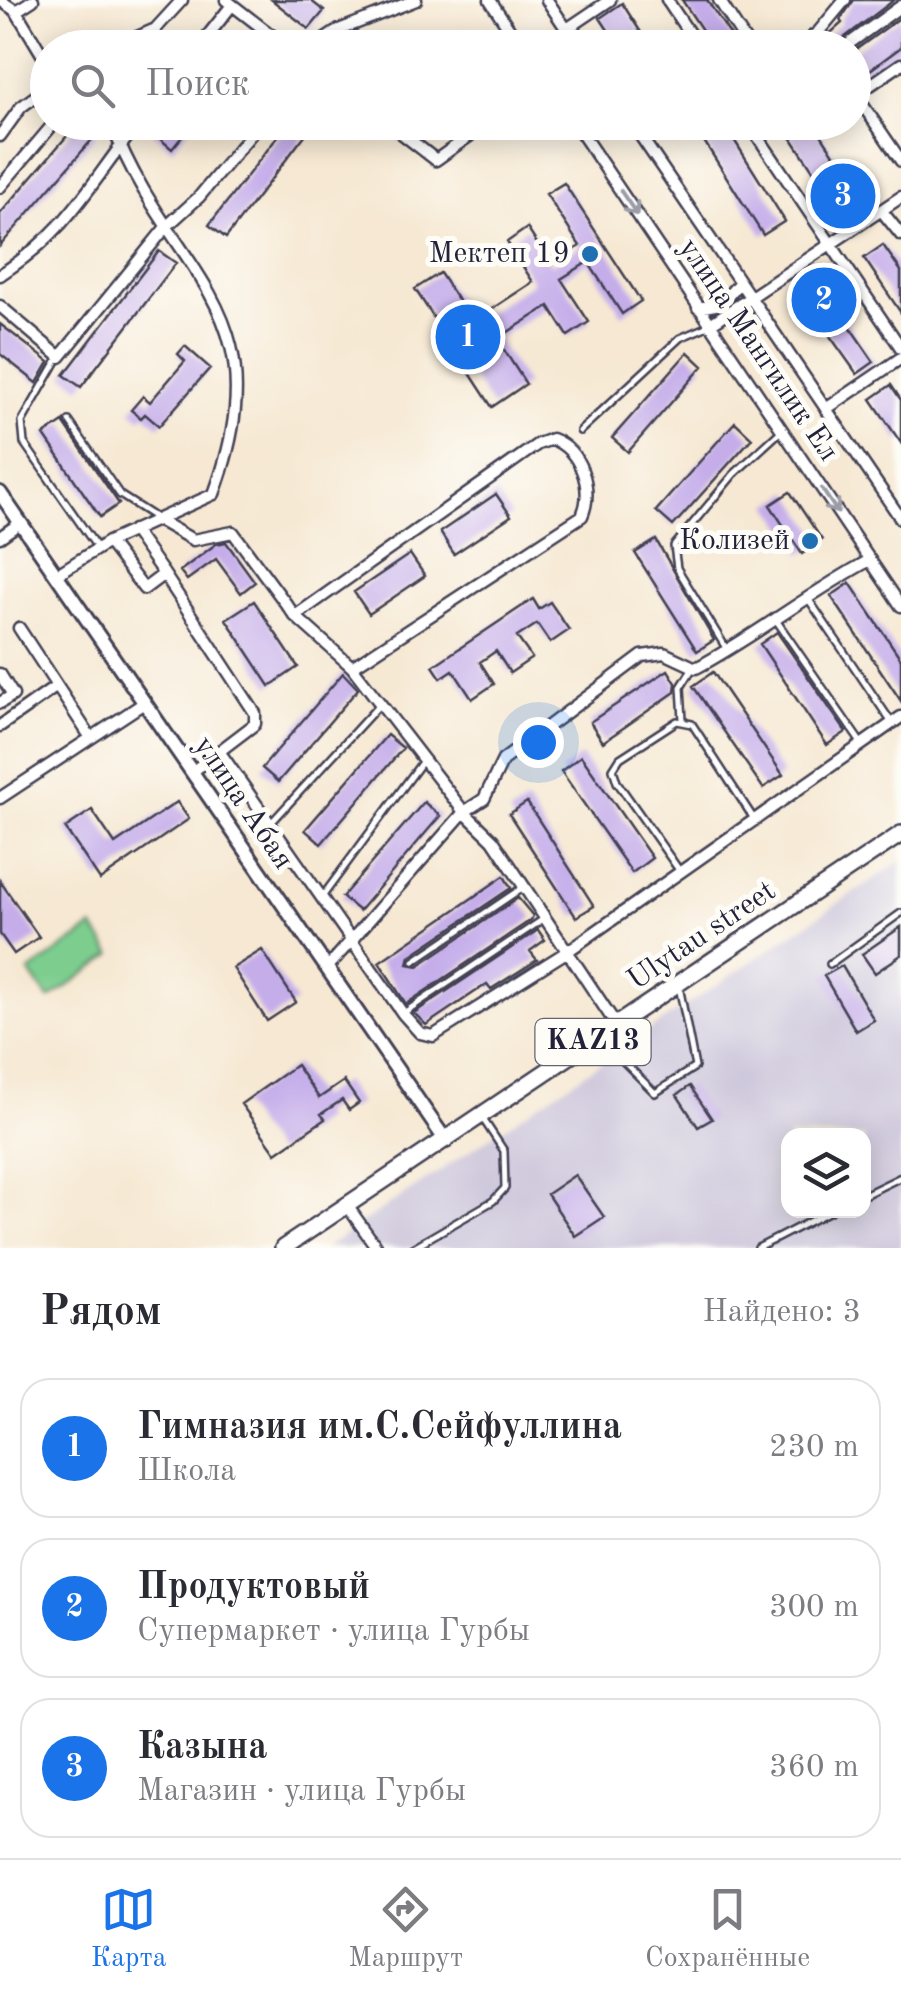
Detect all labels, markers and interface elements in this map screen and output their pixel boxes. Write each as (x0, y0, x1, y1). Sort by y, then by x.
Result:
search box (30, 30, 871, 140)
icon: search (65, 58, 120, 113)
text: Поиск (145, 66, 250, 104)
pin: 3 (810, 158, 876, 234)
one-way arrow (619, 189, 639, 216)
street label: улица Мангилик Ел (673, 233, 843, 467)
place label: Мектеп 19 (428, 239, 570, 269)
marker: Мектеп 19 (579, 243, 601, 265)
pin: 2 (792, 262, 856, 338)
pin: 1 (436, 300, 500, 374)
one-way arrow (819, 487, 840, 515)
place label: Колизей (679, 526, 790, 556)
marker: Колизей (799, 530, 821, 552)
your location (513, 717, 564, 768)
street label: улица Абая (188, 731, 298, 875)
street label: Ulytau street (623, 876, 781, 996)
road number: KAZ13 (536, 1019, 650, 1065)
map controls (781, 1128, 871, 1218)
button: layers (781, 1128, 871, 1218)
text: Рядом (40, 1292, 162, 1334)
text: Найдено: 3 (702, 1297, 861, 1329)
text: Гимназия им.С.Сейфуллина (137, 1409, 622, 1447)
text: 1 (65, 1432, 84, 1464)
text: 230 m (769, 1432, 859, 1464)
text: Школа (137, 1456, 236, 1488)
text: Продуктовый (137, 1569, 370, 1607)
text: 2 (65, 1592, 84, 1624)
text: 300 m (769, 1592, 859, 1624)
text: Супермаркет · улица Гурбы (137, 1616, 530, 1648)
text: Казына (137, 1729, 268, 1767)
text: 3 (65, 1752, 84, 1784)
text: 360 m (769, 1752, 859, 1784)
text: Магазин · улица Гурбы (137, 1776, 466, 1808)
tab: Карта (91, 1882, 167, 1977)
tab: Маршрут (348, 1882, 463, 1977)
tab: Сохранённые (645, 1882, 810, 1977)

